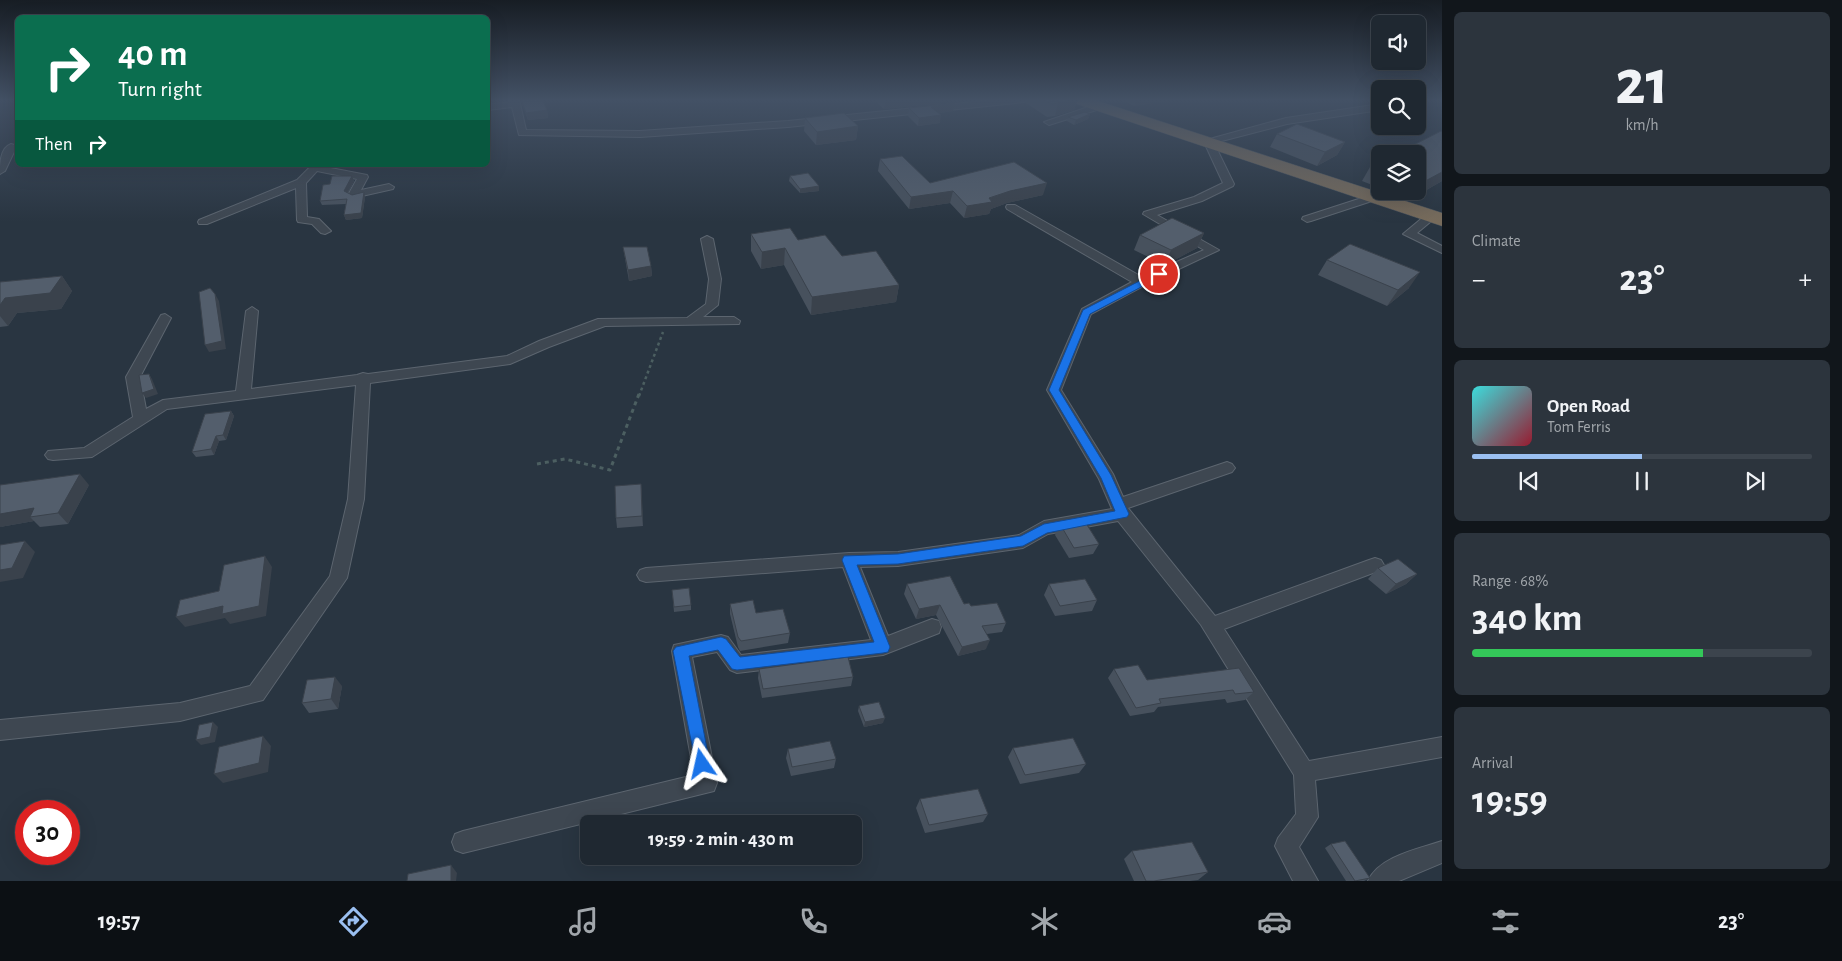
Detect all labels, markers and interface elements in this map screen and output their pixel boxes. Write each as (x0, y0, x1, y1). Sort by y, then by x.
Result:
map controls (1371, 15, 1426, 200)
button: sound (1371, 15, 1426, 70)
icon: right (35, 35, 100, 100)
text: 40 m (118, 37, 187, 72)
text: 21 (1615, 51, 1669, 116)
text: Turn right (118, 78, 202, 100)
button: search (1371, 80, 1426, 135)
text: km/h (1625, 117, 1659, 133)
icon: right (83, 130, 111, 158)
text: Then (35, 135, 73, 154)
button: layers (1371, 145, 1426, 200)
text: Climate (1472, 233, 1521, 249)
pin (1138, 253, 1180, 295)
icon: arrive (1145, 260, 1173, 288)
text: 23° (1619, 260, 1665, 298)
text: − (1472, 266, 1485, 294)
text: + (1799, 266, 1812, 294)
text: Open Road (1547, 397, 1630, 416)
text: Tom Ferris (1547, 419, 1611, 435)
icon: previous (1515, 467, 1543, 495)
icon: pause (1628, 467, 1656, 495)
icon: next (1741, 467, 1769, 495)
text: Range · 68% (1472, 573, 1548, 589)
text: 340 km (1472, 600, 1583, 638)
position arrow (675, 737, 727, 789)
text: Arrival (1472, 755, 1513, 771)
text: 19:59 (1472, 782, 1548, 820)
speed limit sign: 30 (15, 800, 80, 865)
text: 19:59 · 2 min · 430 m (648, 830, 794, 849)
icon: directions (336, 904, 371, 939)
icon: music (566, 904, 601, 939)
icon: phone (796, 904, 831, 939)
icon: climate (1027, 904, 1062, 939)
icon: car (1257, 904, 1292, 939)
icon: filters (1488, 904, 1523, 939)
text: 19:57 (98, 910, 140, 932)
text: 23° (1718, 910, 1744, 932)

